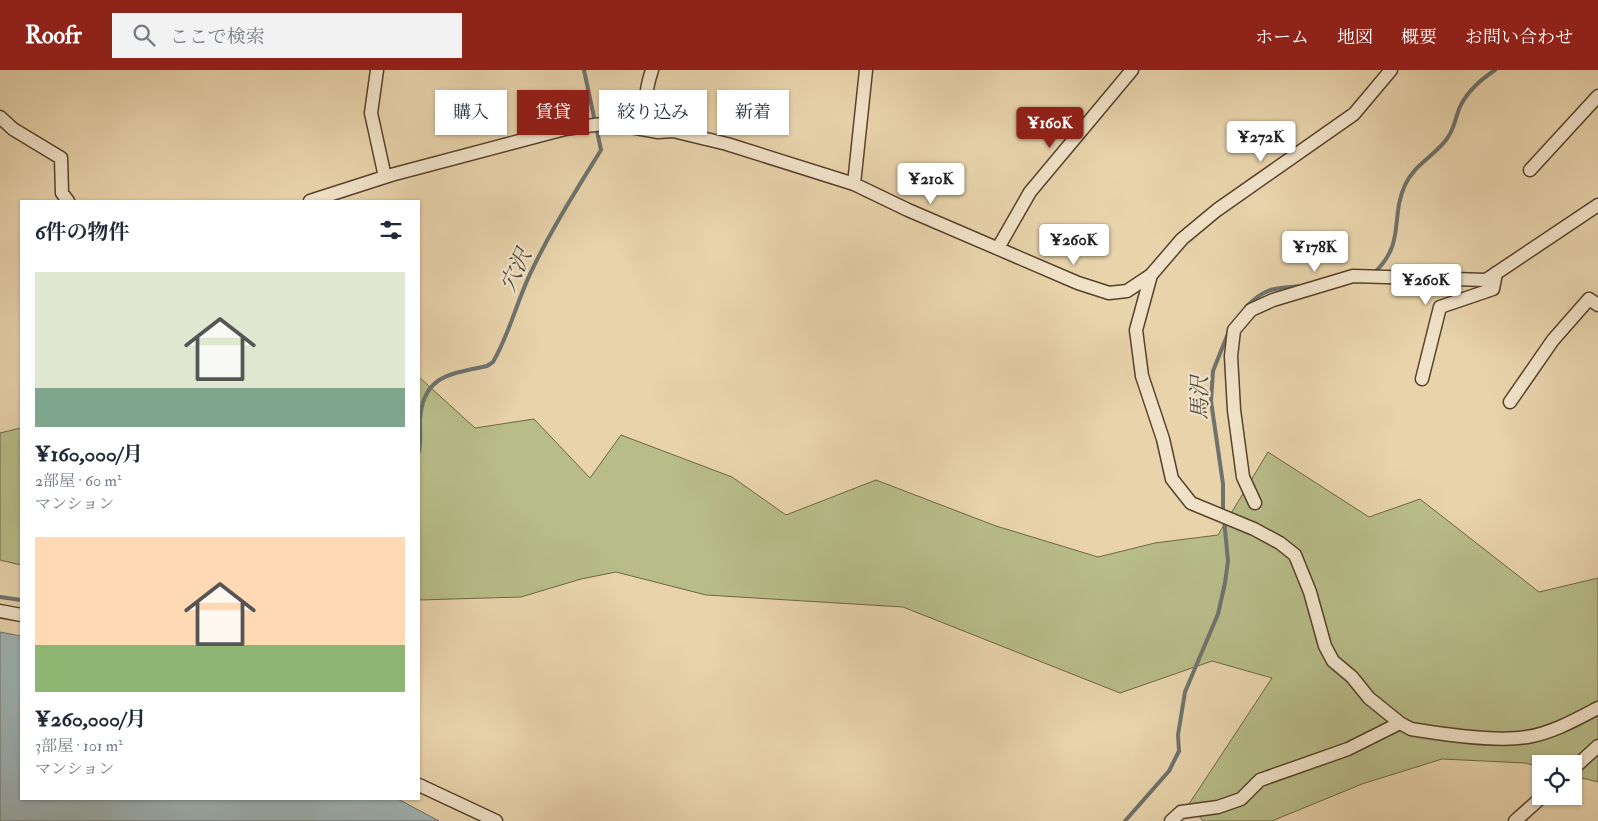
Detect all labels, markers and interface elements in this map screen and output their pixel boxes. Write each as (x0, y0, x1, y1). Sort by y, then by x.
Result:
search box (112, 13, 462, 58)
text: Roofr (25, 20, 82, 51)
icon: search (130, 21, 158, 49)
text: ここで検索 (170, 25, 265, 49)
text: ホーム (1255, 26, 1309, 49)
text: 地図 (1337, 26, 1373, 49)
text: 概要 (1401, 26, 1437, 49)
text: お問い合わせ (1465, 26, 1573, 49)
chip: 購入 (435, 90, 507, 135)
chip: 賃貸 (517, 90, 589, 135)
chip: 絞り込み (599, 90, 707, 135)
chip: 新着 (717, 90, 789, 135)
pin: ¥160K (1015, 106, 1085, 149)
text: ¥160K (1027, 113, 1073, 133)
pin: ¥272K (1226, 121, 1296, 163)
text: ¥272K (1238, 127, 1284, 147)
pin: ¥210K (896, 162, 966, 205)
text: ¥210K (908, 169, 954, 189)
icon: filters (377, 216, 405, 244)
text: 6件の物件 (35, 219, 130, 246)
pin: ¥260K (1039, 224, 1109, 266)
text: ¥260K (1050, 230, 1098, 250)
pin: ¥178K (1280, 230, 1350, 273)
text: ¥178K (1293, 237, 1337, 257)
water label: 穴沢 (494, 242, 539, 296)
pin: ¥260K (1391, 264, 1461, 306)
text: ¥260K (1402, 270, 1450, 290)
icon: home (175, 304, 265, 394)
water label: 馬沢 (1186, 373, 1214, 420)
text: ¥160,000/月 (35, 441, 143, 468)
text: 2部屋 · 60 m² (35, 471, 122, 491)
text: マンション (35, 494, 114, 514)
icon: home (175, 569, 265, 659)
text: ¥260,000/月 (35, 706, 147, 733)
text: 3部屋 · 101 m² (35, 736, 123, 756)
map controls (1532, 755, 1582, 805)
button: locate (1532, 755, 1582, 805)
text: マンション (35, 759, 114, 779)

